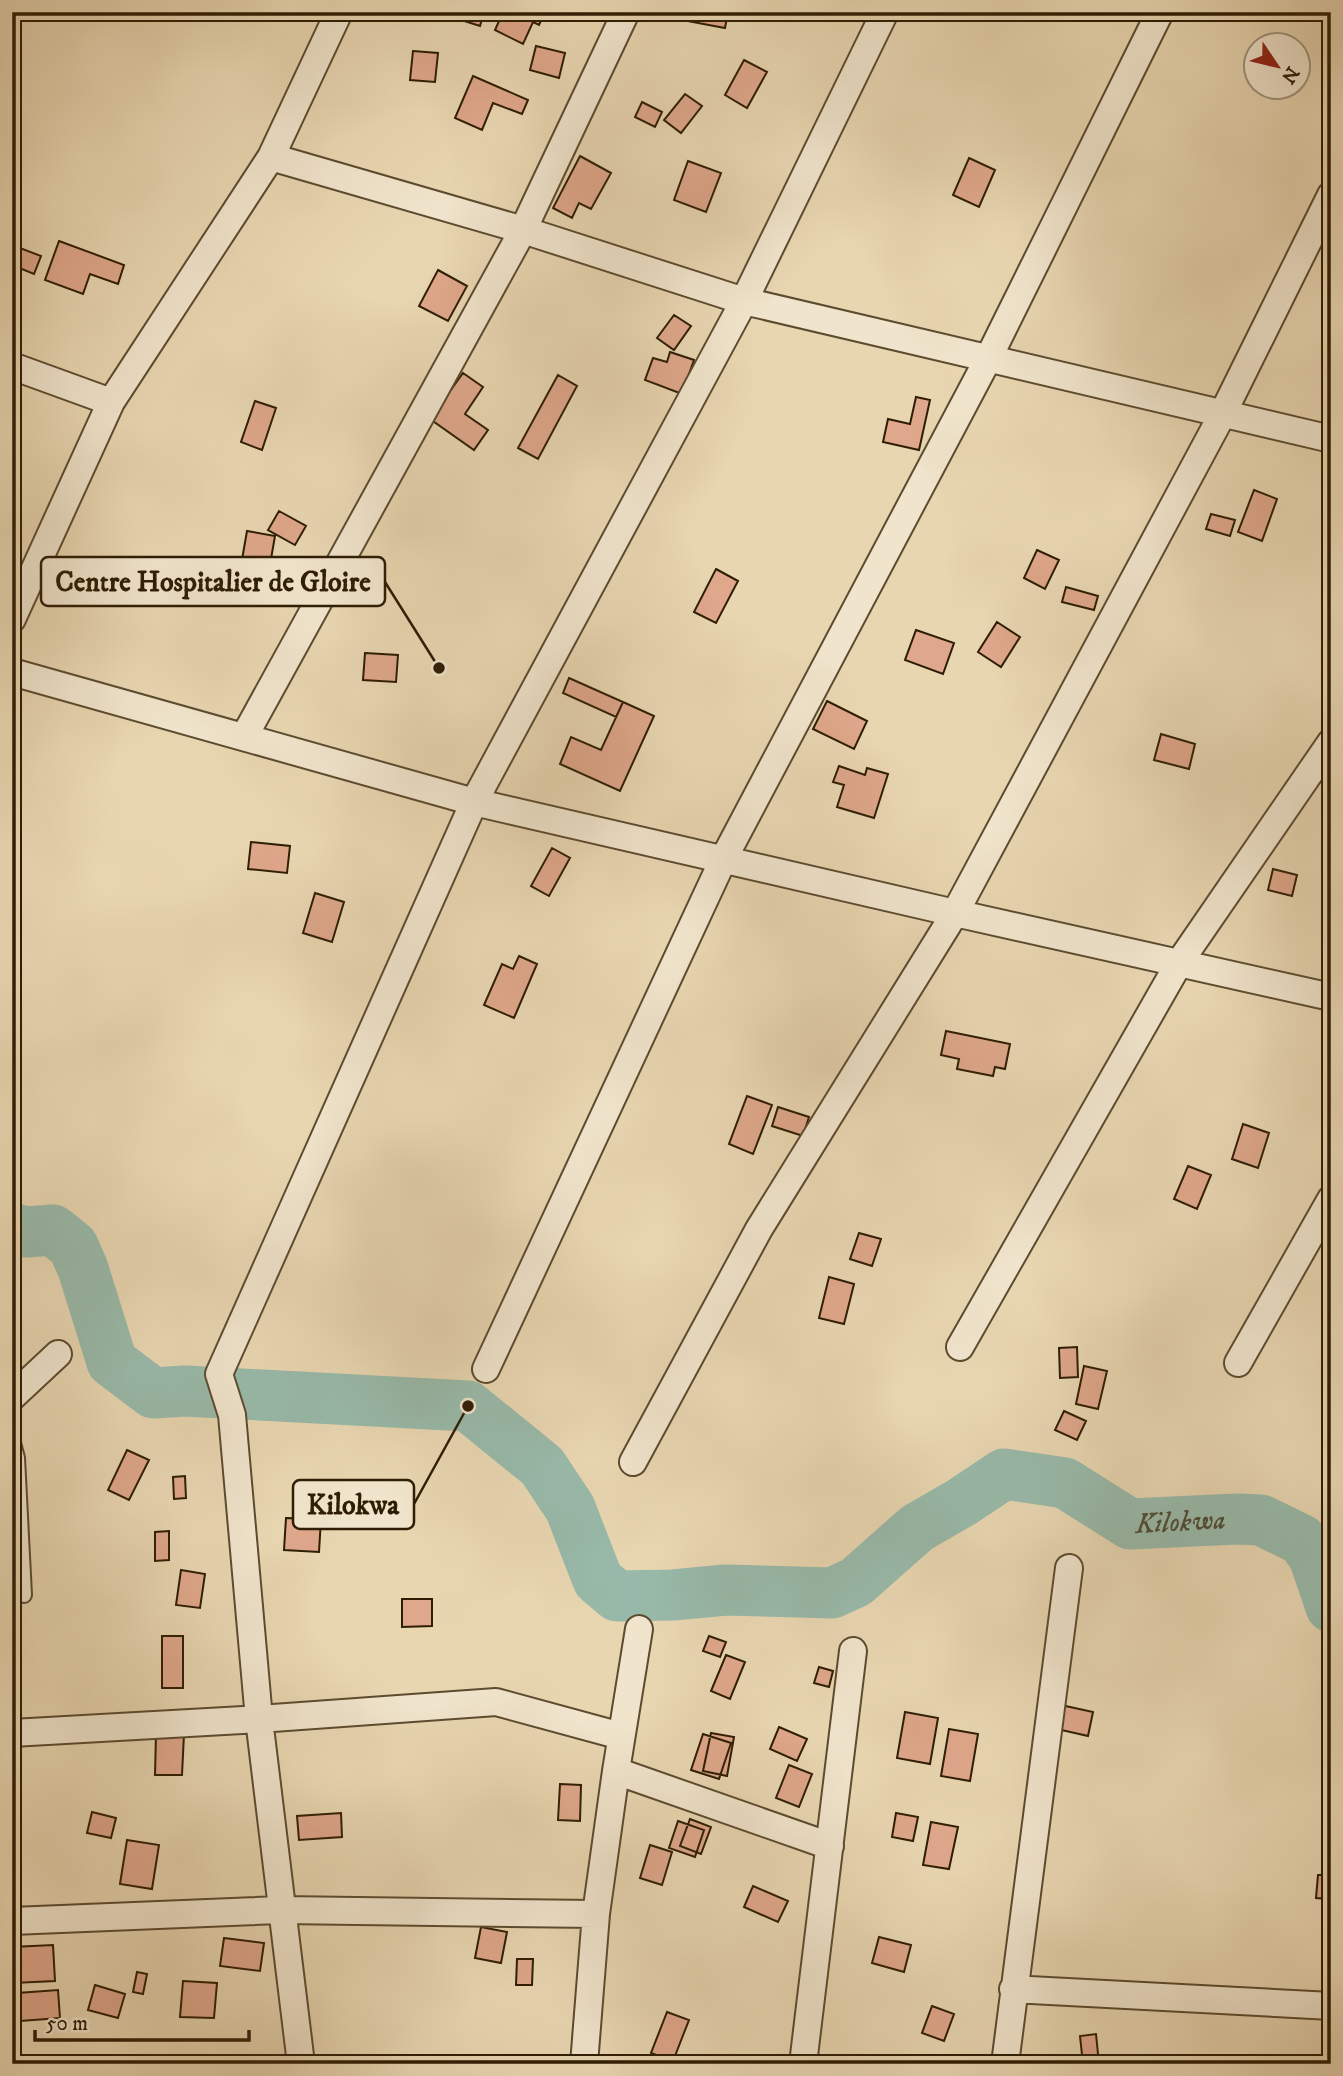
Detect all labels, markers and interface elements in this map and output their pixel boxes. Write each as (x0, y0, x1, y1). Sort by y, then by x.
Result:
north arrow (1242, 32, 1312, 102)
text: N (1276, 62, 1304, 88)
callout: Centre Hospitalier de Gloire (41, 557, 385, 606)
text: Centre Hospitalier de Gloire (55, 565, 371, 600)
callout: Kilokwa (293, 1480, 414, 1529)
text: Kilokwa (307, 1488, 400, 1523)
water label: Kilokwa (1134, 1502, 1226, 1541)
scale bar (35, 1999, 248, 2043)
text: 50 m (46, 2011, 88, 2037)

